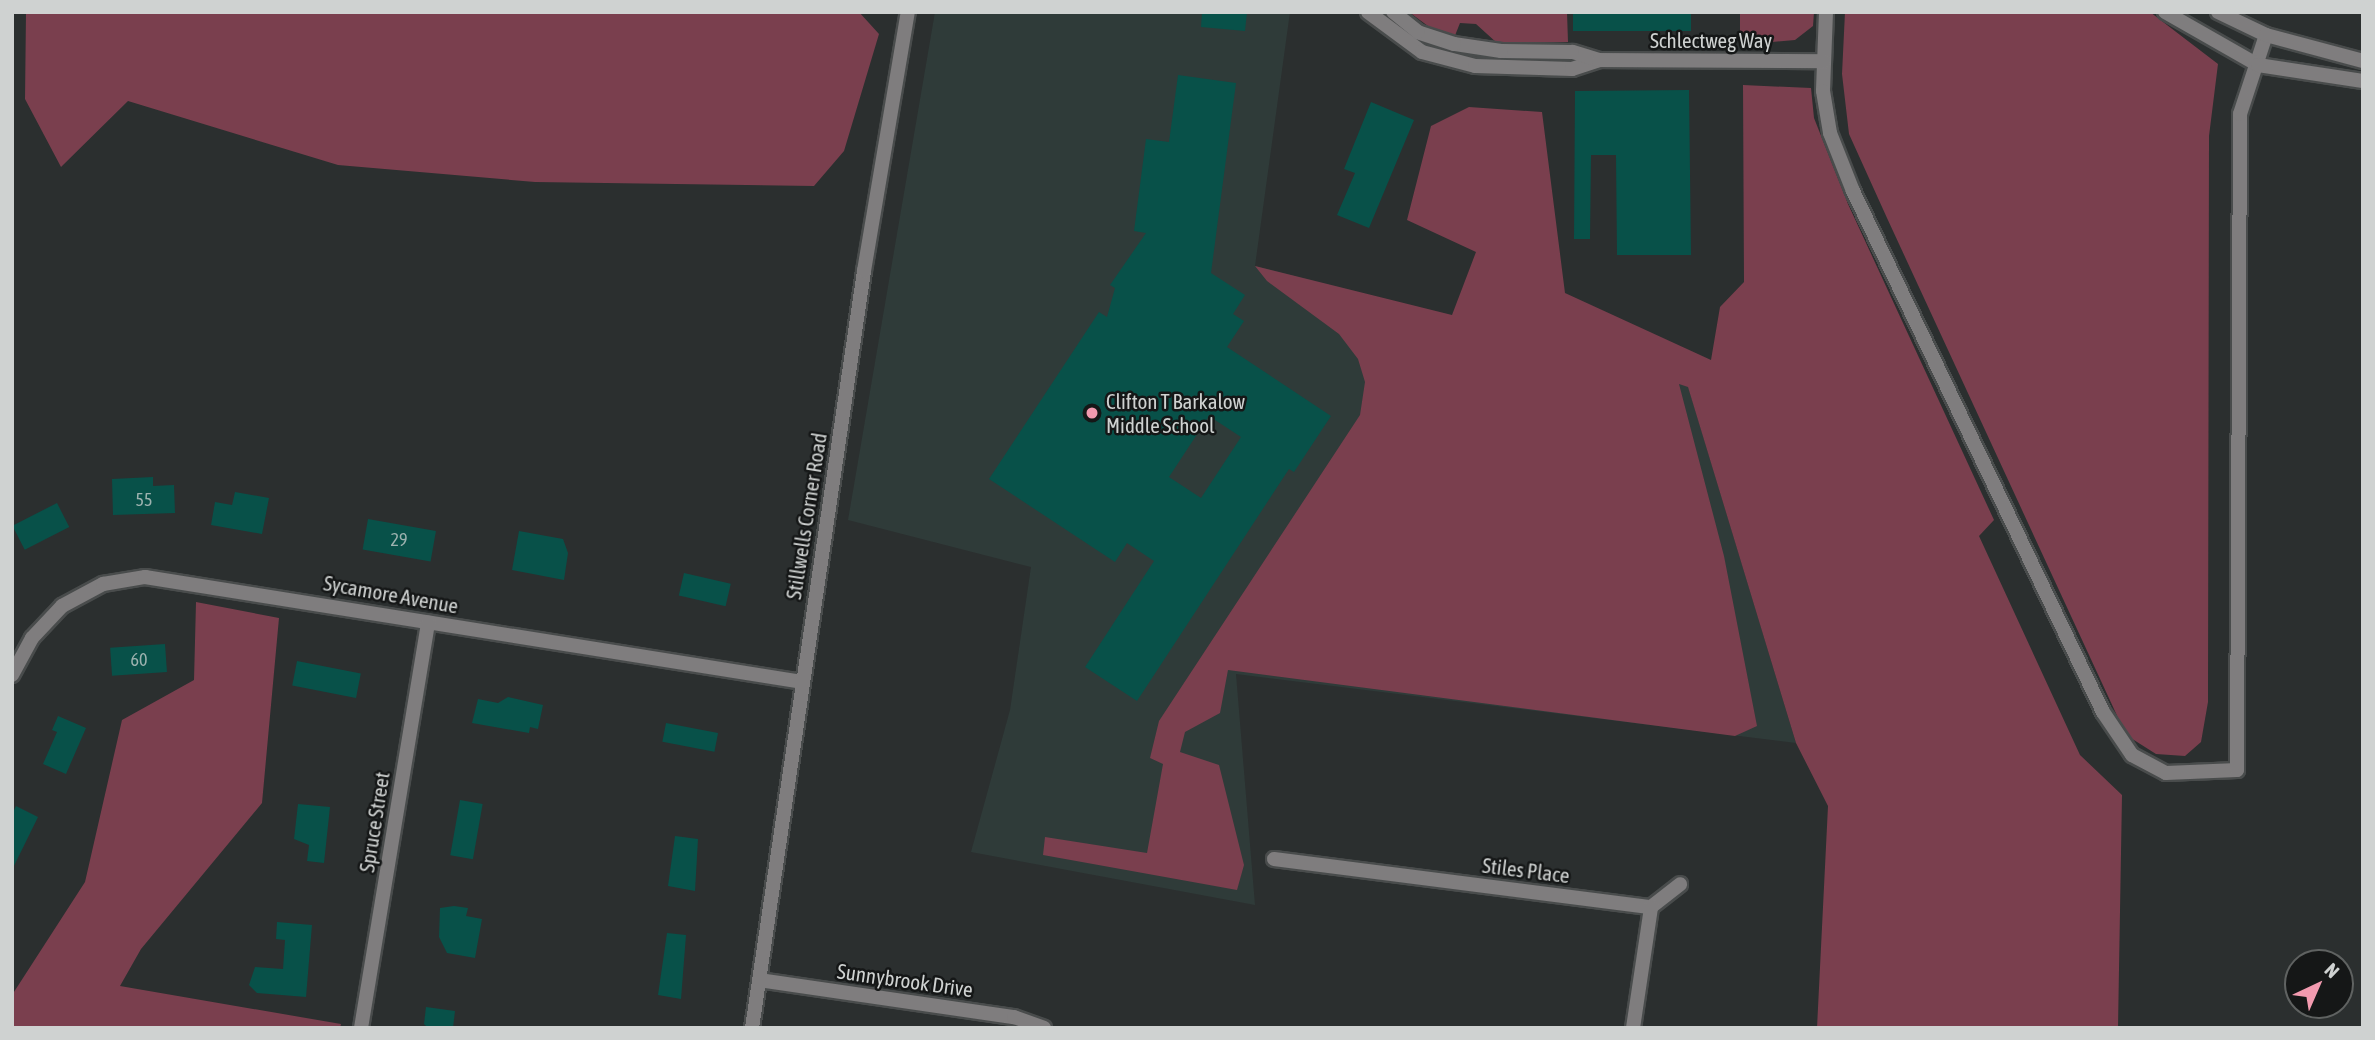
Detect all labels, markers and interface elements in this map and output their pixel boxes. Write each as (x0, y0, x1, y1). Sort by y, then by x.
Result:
street label: Schlectweg Way (1650, 27, 1772, 53)
place label: Clifton T Barkalow Middle School (1106, 388, 1245, 438)
marker: Clifton T Barkalow Middle School (1084, 405, 1100, 421)
street label: Stillwells Corner Road (780, 431, 832, 601)
house number: 55 (136, 489, 152, 511)
house number: 29 (391, 529, 407, 551)
street label: Sycamore Avenue (322, 570, 460, 618)
house number: 60 (131, 649, 147, 671)
street label: Spruce Street (354, 770, 394, 874)
street label: Stiles Place (1481, 852, 1571, 888)
north arrow (2284, 949, 2354, 1019)
street label: Sunnybrook Drive (836, 958, 974, 1002)
text: N (2321, 959, 2344, 982)

